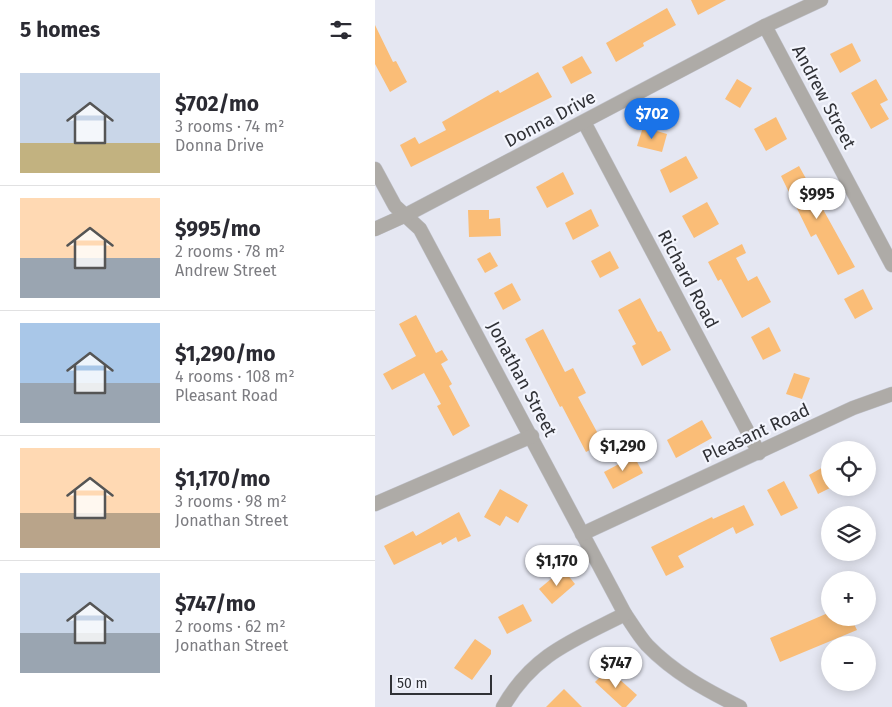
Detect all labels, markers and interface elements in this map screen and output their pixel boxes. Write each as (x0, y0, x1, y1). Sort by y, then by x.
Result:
icon: filters (327, 16, 355, 44)
text: 5 homes (20, 17, 100, 43)
street label: Andrew Street (787, 41, 861, 153)
street label: Donna Drive (501, 86, 599, 152)
text: $702/mo (175, 91, 259, 117)
icon: home (60, 93, 120, 153)
pin: $702 (622, 98, 682, 140)
text: $702 (635, 104, 669, 123)
text: 3 rooms · 74 m² (175, 117, 284, 136)
text: Donna Drive (175, 136, 264, 155)
pin: $995 (787, 178, 847, 220)
text: $995 (799, 184, 835, 203)
text: $995/mo (175, 216, 261, 242)
icon: home (60, 218, 120, 278)
street label: Richard Road (653, 226, 723, 332)
text: 2 rooms · 78 m² (175, 242, 285, 261)
text: Andrew Street (175, 261, 277, 280)
street label: Jonathan Street (482, 318, 562, 441)
text: $1,290/mo (175, 341, 276, 367)
icon: home (60, 343, 120, 403)
text: 4 rooms · 108 m² (175, 367, 295, 386)
text: Pleasant Road (175, 386, 278, 405)
street label: Pleasant Road (699, 399, 813, 467)
pin: $1,290 (582, 430, 664, 472)
text: $1,290 (600, 436, 646, 455)
map controls (821, 441, 876, 691)
button: locate (821, 441, 876, 496)
text: $1,170/mo (175, 466, 270, 492)
icon: home (60, 468, 120, 528)
text: 3 rooms · 98 m² (175, 492, 287, 511)
button: layers (821, 506, 876, 561)
text: Jonathan Street (175, 511, 288, 530)
pin: $1,170 (516, 544, 598, 587)
text: $1,170 (536, 551, 578, 570)
button: + (821, 571, 876, 626)
text: $747/mo (175, 591, 256, 617)
icon: home (60, 593, 120, 653)
text: 2 rooms · 62 m² (175, 617, 286, 636)
text: Jonathan Street (175, 636, 288, 655)
button: − (821, 636, 876, 691)
pin: $747 (586, 646, 646, 689)
text: $747 (600, 653, 632, 672)
scale bar (390, 672, 493, 695)
text: 50 m (397, 675, 428, 692)

